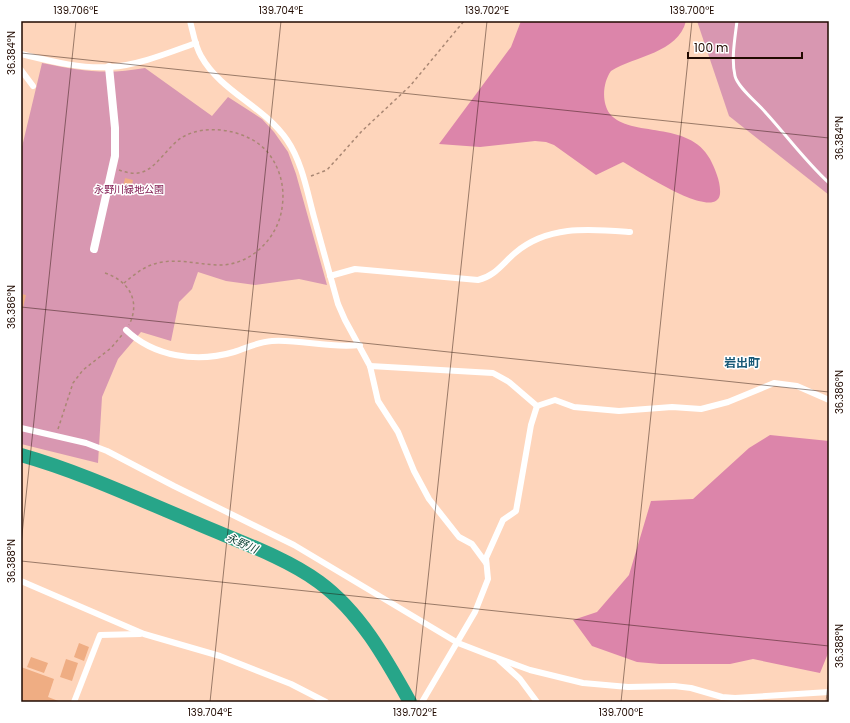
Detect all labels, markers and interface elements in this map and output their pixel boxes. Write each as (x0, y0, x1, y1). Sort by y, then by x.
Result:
text: 139.706°E (54, 3, 98, 18)
text: 139.704°E (259, 3, 303, 18)
text: 139.702°E (465, 3, 509, 18)
text: 139.700°E (670, 3, 714, 18)
text: 36.384°N (4, 31, 19, 75)
scale bar (688, 34, 802, 60)
text: 100 m (694, 39, 728, 56)
text: 36.384°N (832, 116, 847, 160)
park label: 永野川緑地公園 (94, 182, 164, 197)
text: 36.386°N (4, 285, 19, 329)
district label: 岩出町 (724, 354, 760, 371)
text: 36.386°N (832, 370, 847, 414)
water label: 永野川 (224, 529, 261, 557)
text: 36.388°N (4, 539, 19, 583)
text: 36.388°N (832, 624, 847, 668)
text: 139.704°E (188, 705, 232, 720)
text: 139.702°E (393, 705, 437, 720)
text: 139.700°E (599, 705, 643, 720)

